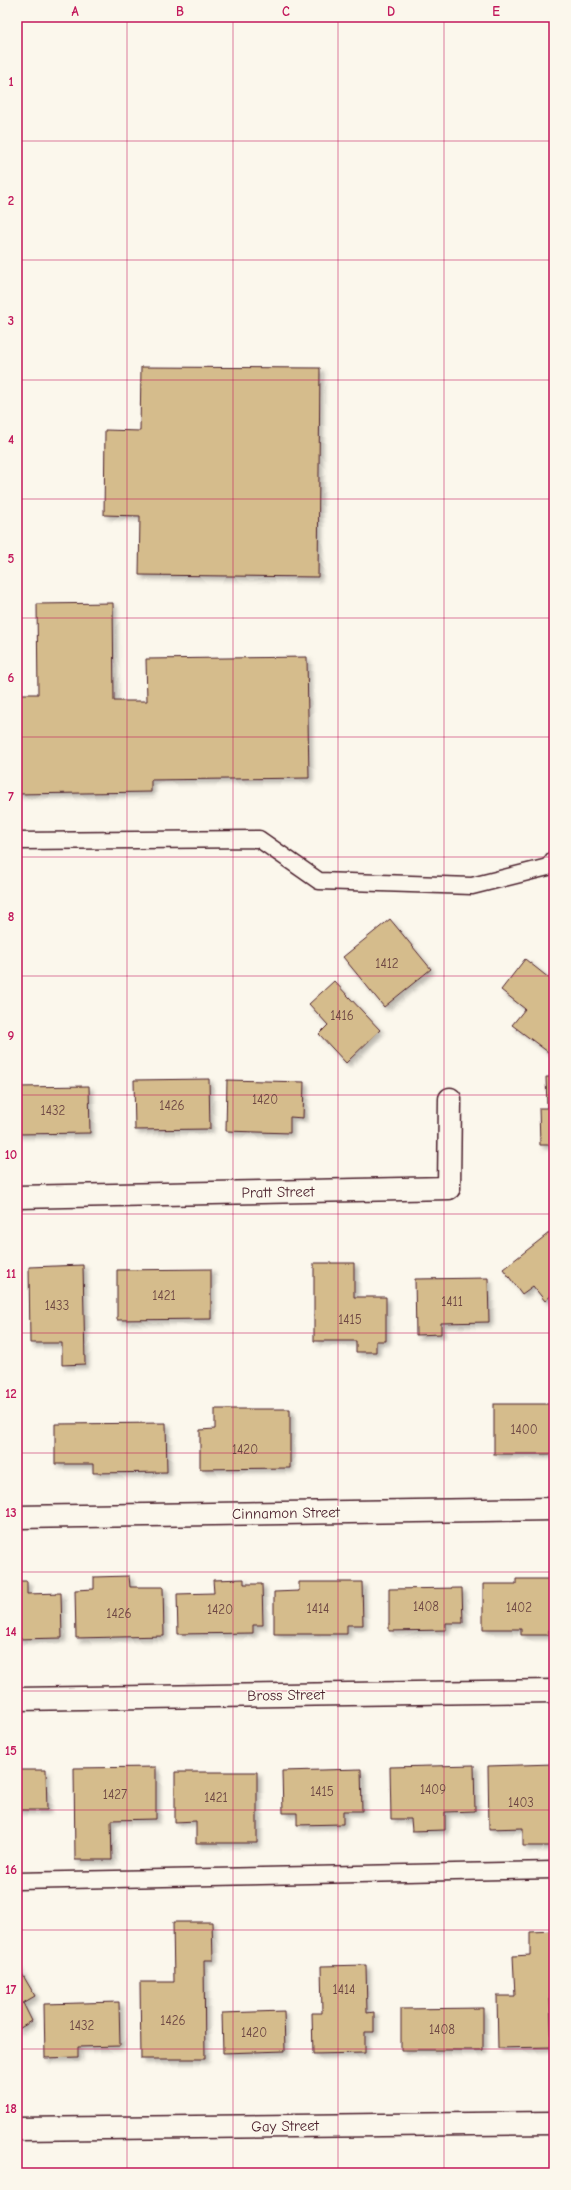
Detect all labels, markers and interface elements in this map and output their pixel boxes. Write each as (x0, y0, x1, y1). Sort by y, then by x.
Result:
text: A (71, 4, 79, 19)
text: B (176, 4, 184, 19)
text: C (282, 4, 290, 19)
text: D (387, 4, 395, 19)
text: E (492, 4, 500, 19)
text: 1 (8, 74, 14, 89)
text: 2 (8, 193, 14, 208)
text: 3 (8, 313, 14, 328)
text: 4 (8, 432, 14, 447)
text: 5 (8, 551, 15, 566)
text: 6 (8, 670, 15, 685)
text: 7 (8, 789, 14, 804)
text: 8 (8, 909, 14, 924)
house number: 1412 (375, 956, 399, 971)
house number: 1416 (330, 1008, 354, 1023)
text: 9 (8, 1028, 15, 1043)
house number: 1420 (252, 1092, 278, 1107)
house number: 1426 (159, 1098, 185, 1113)
house number: 1432 (41, 1103, 66, 1118)
text: 10 (5, 1147, 17, 1162)
street label: Pratt Street (241, 1182, 315, 1202)
text: 11 (6, 1266, 16, 1281)
house number: 1421 (152, 1288, 176, 1303)
house number: 1411 (441, 1294, 463, 1309)
house number: 1433 (45, 1298, 69, 1313)
house number: 1415 (338, 1312, 362, 1327)
text: 12 (5, 1386, 17, 1401)
house number: 1400 (510, 1422, 538, 1437)
house number: 1420 (232, 1442, 258, 1457)
street label: Cinnamon Street (232, 1503, 341, 1523)
text: 13 (5, 1505, 17, 1520)
house number: 1408 (413, 1599, 439, 1614)
house number: 1402 (506, 1600, 532, 1615)
house number: 1414 (307, 1601, 329, 1616)
house number: 1420 (207, 1602, 233, 1617)
house number: 1426 (106, 1606, 132, 1621)
text: 14 (5, 1624, 17, 1639)
street label: Bross Street (247, 1685, 326, 1705)
text: 15 (5, 1743, 17, 1758)
house number: 1409 (420, 1782, 446, 1797)
house number: 1415 (310, 1784, 334, 1799)
house number: 1427 (103, 1787, 127, 1802)
house number: 1421 (204, 1790, 228, 1805)
house number: 1403 (508, 1795, 534, 1810)
text: 16 (5, 1862, 17, 1877)
text: 17 (6, 1982, 17, 1997)
house number: 1414 (333, 1982, 355, 1997)
house number: 1426 (160, 2013, 186, 2028)
house number: 1432 (70, 2018, 95, 2033)
house number: 1408 (429, 2022, 455, 2037)
house number: 1420 (241, 2025, 267, 2040)
text: 18 (5, 2101, 17, 2116)
street label: Gay Street (251, 2116, 320, 2136)

